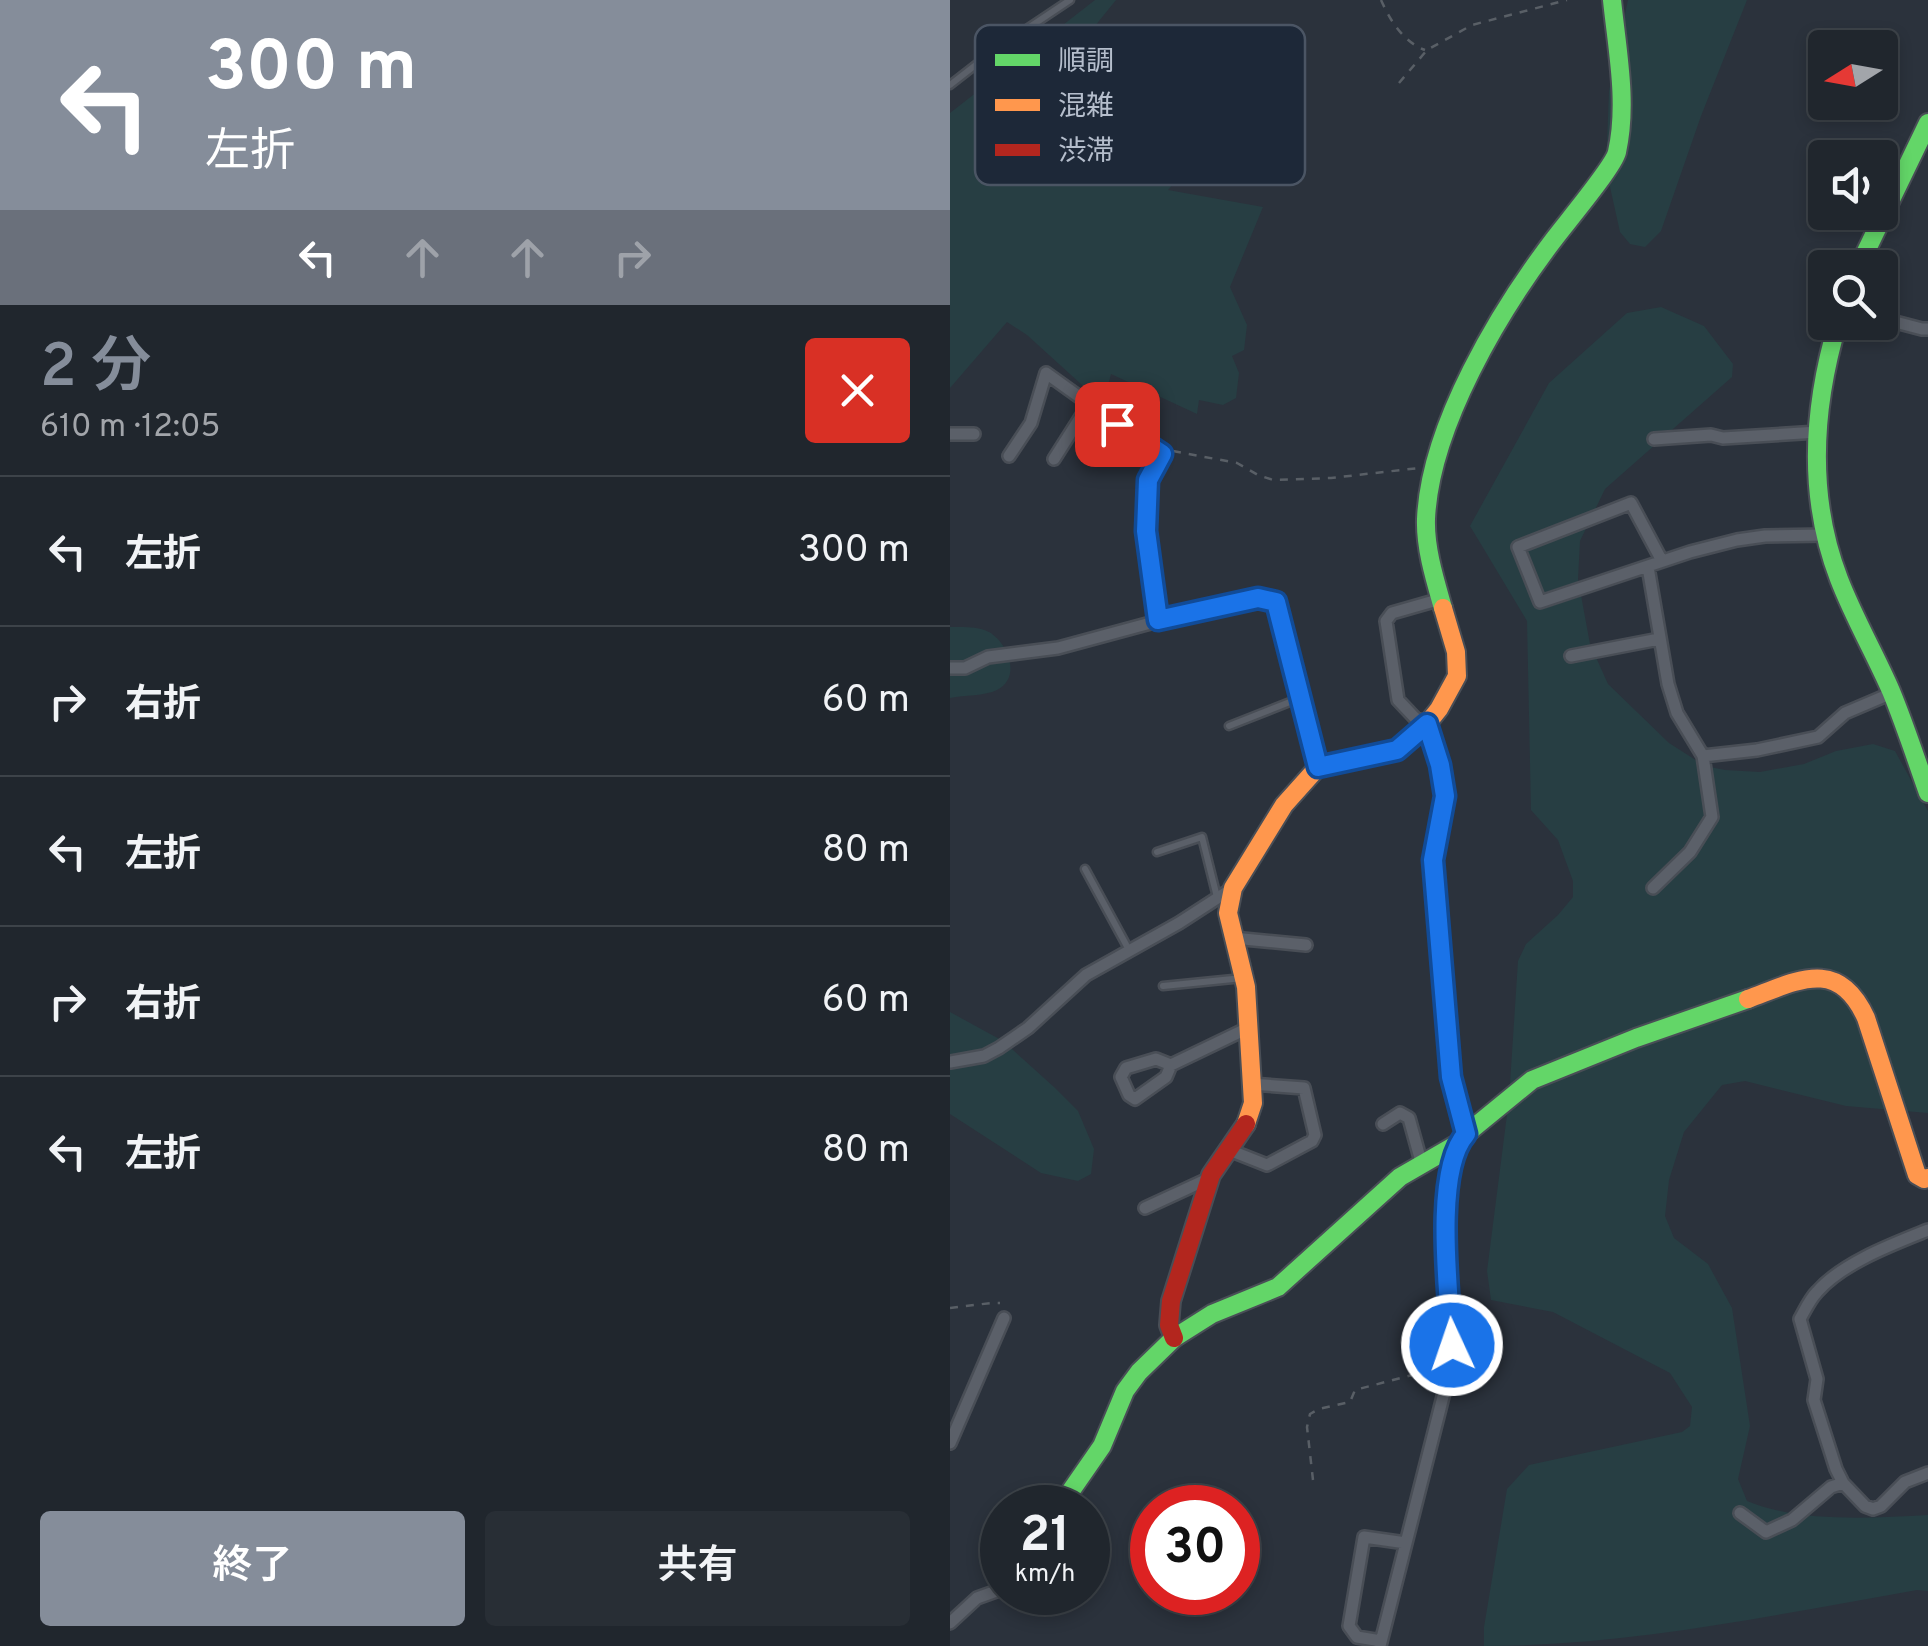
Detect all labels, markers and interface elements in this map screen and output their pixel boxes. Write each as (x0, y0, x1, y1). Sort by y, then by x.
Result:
legend (975, 25, 1305, 185)
text: 300 m (205, 26, 417, 115)
north arrow (1808, 30, 1898, 120)
map controls (1808, 30, 1898, 340)
icon: left (40, 40, 170, 170)
text: 順調 (1058, 45, 1114, 81)
text: 混雑 (1058, 90, 1114, 126)
text: 左折 (205, 125, 295, 182)
text: 渋滞 (1058, 135, 1114, 171)
button: sound (1808, 140, 1898, 230)
icon: left (290, 230, 345, 285)
icon: ahead (395, 230, 450, 285)
icon: ahead (500, 230, 555, 285)
icon: right (605, 230, 660, 285)
button: search (1808, 250, 1898, 340)
text: 2 分 (40, 332, 151, 408)
button: close (805, 338, 910, 443)
pin (1075, 382, 1160, 467)
icon: arrive (1090, 397, 1145, 452)
text: 610 m · 12:05 (40, 408, 220, 448)
icon: left (40, 524, 95, 579)
text: 300 m (798, 527, 910, 576)
text: 左折 (125, 532, 201, 581)
icon: right (40, 674, 95, 729)
text: 60 m (822, 677, 910, 726)
text: 右折 (125, 682, 201, 731)
icon: left (40, 824, 95, 879)
text: 80 m (822, 827, 910, 876)
text: 左折 (125, 832, 201, 881)
icon: right (40, 974, 95, 1029)
text: 60 m (822, 977, 910, 1026)
text: 右折 (125, 982, 201, 1031)
icon: left (40, 1124, 95, 1179)
text: 80 m (822, 1127, 910, 1176)
text: 左折 (125, 1132, 201, 1181)
position arrow (1400, 1293, 1504, 1397)
speed limit sign: 30 (1130, 1485, 1260, 1615)
text: 21 (1020, 1506, 1070, 1569)
button: 終了 (40, 1511, 465, 1626)
button: 共有 (485, 1511, 910, 1626)
text: km/h (1015, 1559, 1075, 1591)

